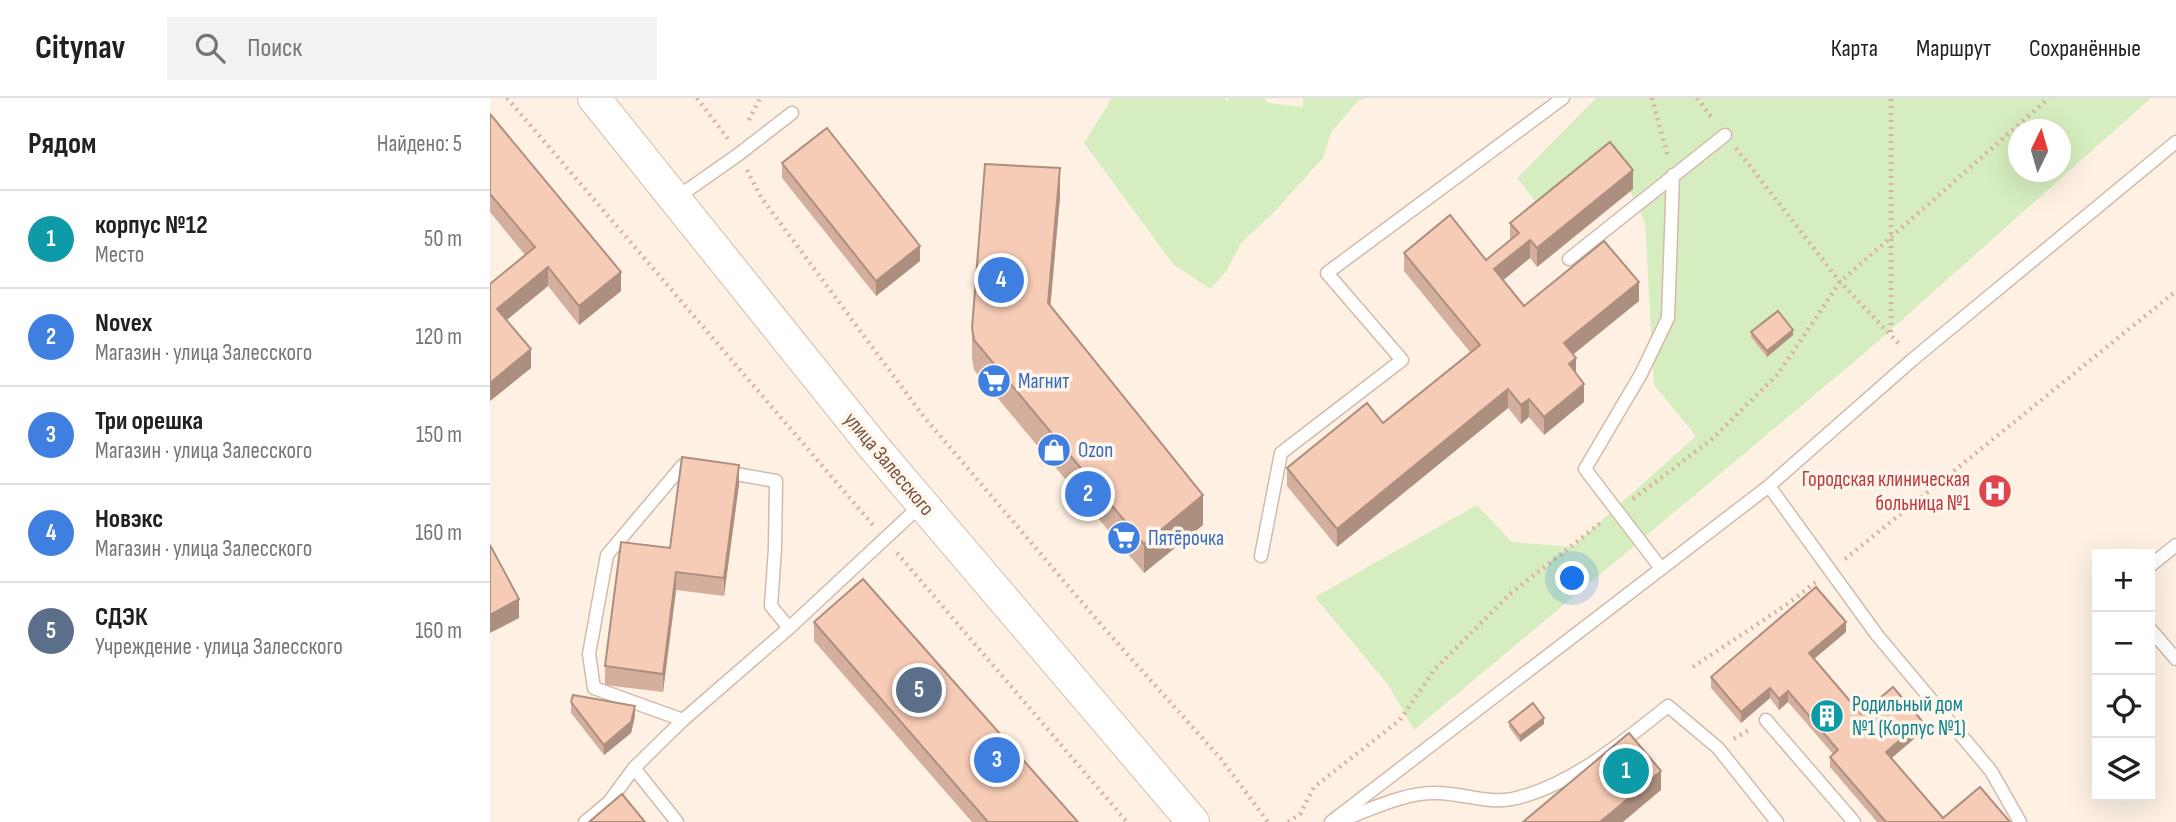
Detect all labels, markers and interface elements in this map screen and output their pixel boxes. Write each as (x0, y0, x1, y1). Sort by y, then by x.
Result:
search box (167, 17, 657, 80)
text: Citynav (35, 28, 125, 68)
icon: search (191, 29, 229, 67)
text: Поиск (247, 33, 302, 64)
text: Карта (1831, 34, 1878, 63)
text: Маршрут (1916, 34, 1991, 63)
text: Сохранённые (2029, 34, 2141, 63)
north arrow (2008, 119, 2071, 182)
text: Рядом (28, 126, 96, 162)
text: Найдено: 5 (377, 130, 462, 158)
text: корпус №12 (95, 210, 208, 241)
text: 1 (46, 225, 56, 253)
text: 50 m (424, 225, 462, 253)
text: Место (95, 241, 144, 269)
pin: 4 (978, 254, 1024, 306)
text: Novex (95, 308, 152, 339)
text: 2 (46, 323, 56, 351)
text: 120 m (416, 323, 462, 351)
text: Магазин · улица Залесского (95, 339, 312, 367)
supermarket icon: Магнит (975, 362, 1013, 400)
place label: Магнит (1018, 369, 1069, 394)
text: Три орешка (95, 406, 203, 437)
street label: улица Залесского (839, 407, 939, 521)
text: 3 (46, 421, 56, 449)
text: 150 m (416, 421, 462, 449)
shop icon: Ozon (1035, 431, 1073, 469)
text: Магазин · улица Залесского (95, 437, 312, 465)
place label: Ozon (1078, 438, 1113, 463)
place label: Городская клиническая больница №1 (1802, 467, 1971, 516)
pin: 2 (1065, 468, 1111, 520)
hospital icon: Городская клиническая больница №1 (1976, 472, 2014, 510)
text: Новэкс (95, 504, 163, 535)
text: 4 (46, 519, 56, 547)
text: 160 m (415, 519, 462, 547)
supermarket icon: Пятёрочка (1105, 519, 1143, 557)
place label: Пятёрочка (1148, 526, 1224, 551)
text: Магазин · улица Залесского (95, 535, 312, 563)
map controls (2092, 549, 2155, 801)
button: + (2092, 549, 2155, 612)
your location (1555, 561, 1589, 595)
text: СДЭК (95, 602, 148, 633)
button: − (2092, 612, 2155, 675)
text: 5 (46, 617, 56, 645)
text: 160 m (415, 617, 462, 645)
text: Учреждение · улица Залесского (95, 633, 343, 661)
pin: 5 (896, 664, 942, 716)
button: locate (2092, 675, 2155, 738)
place label: Родильный дом №1 (Корпус №1) (1852, 692, 1966, 741)
building icon: Родильный дом №1 (Корпус №1) (1808, 697, 1846, 735)
pin: 3 (974, 734, 1020, 786)
button: layers (2092, 738, 2155, 801)
pin: 1 (1603, 745, 1649, 797)

